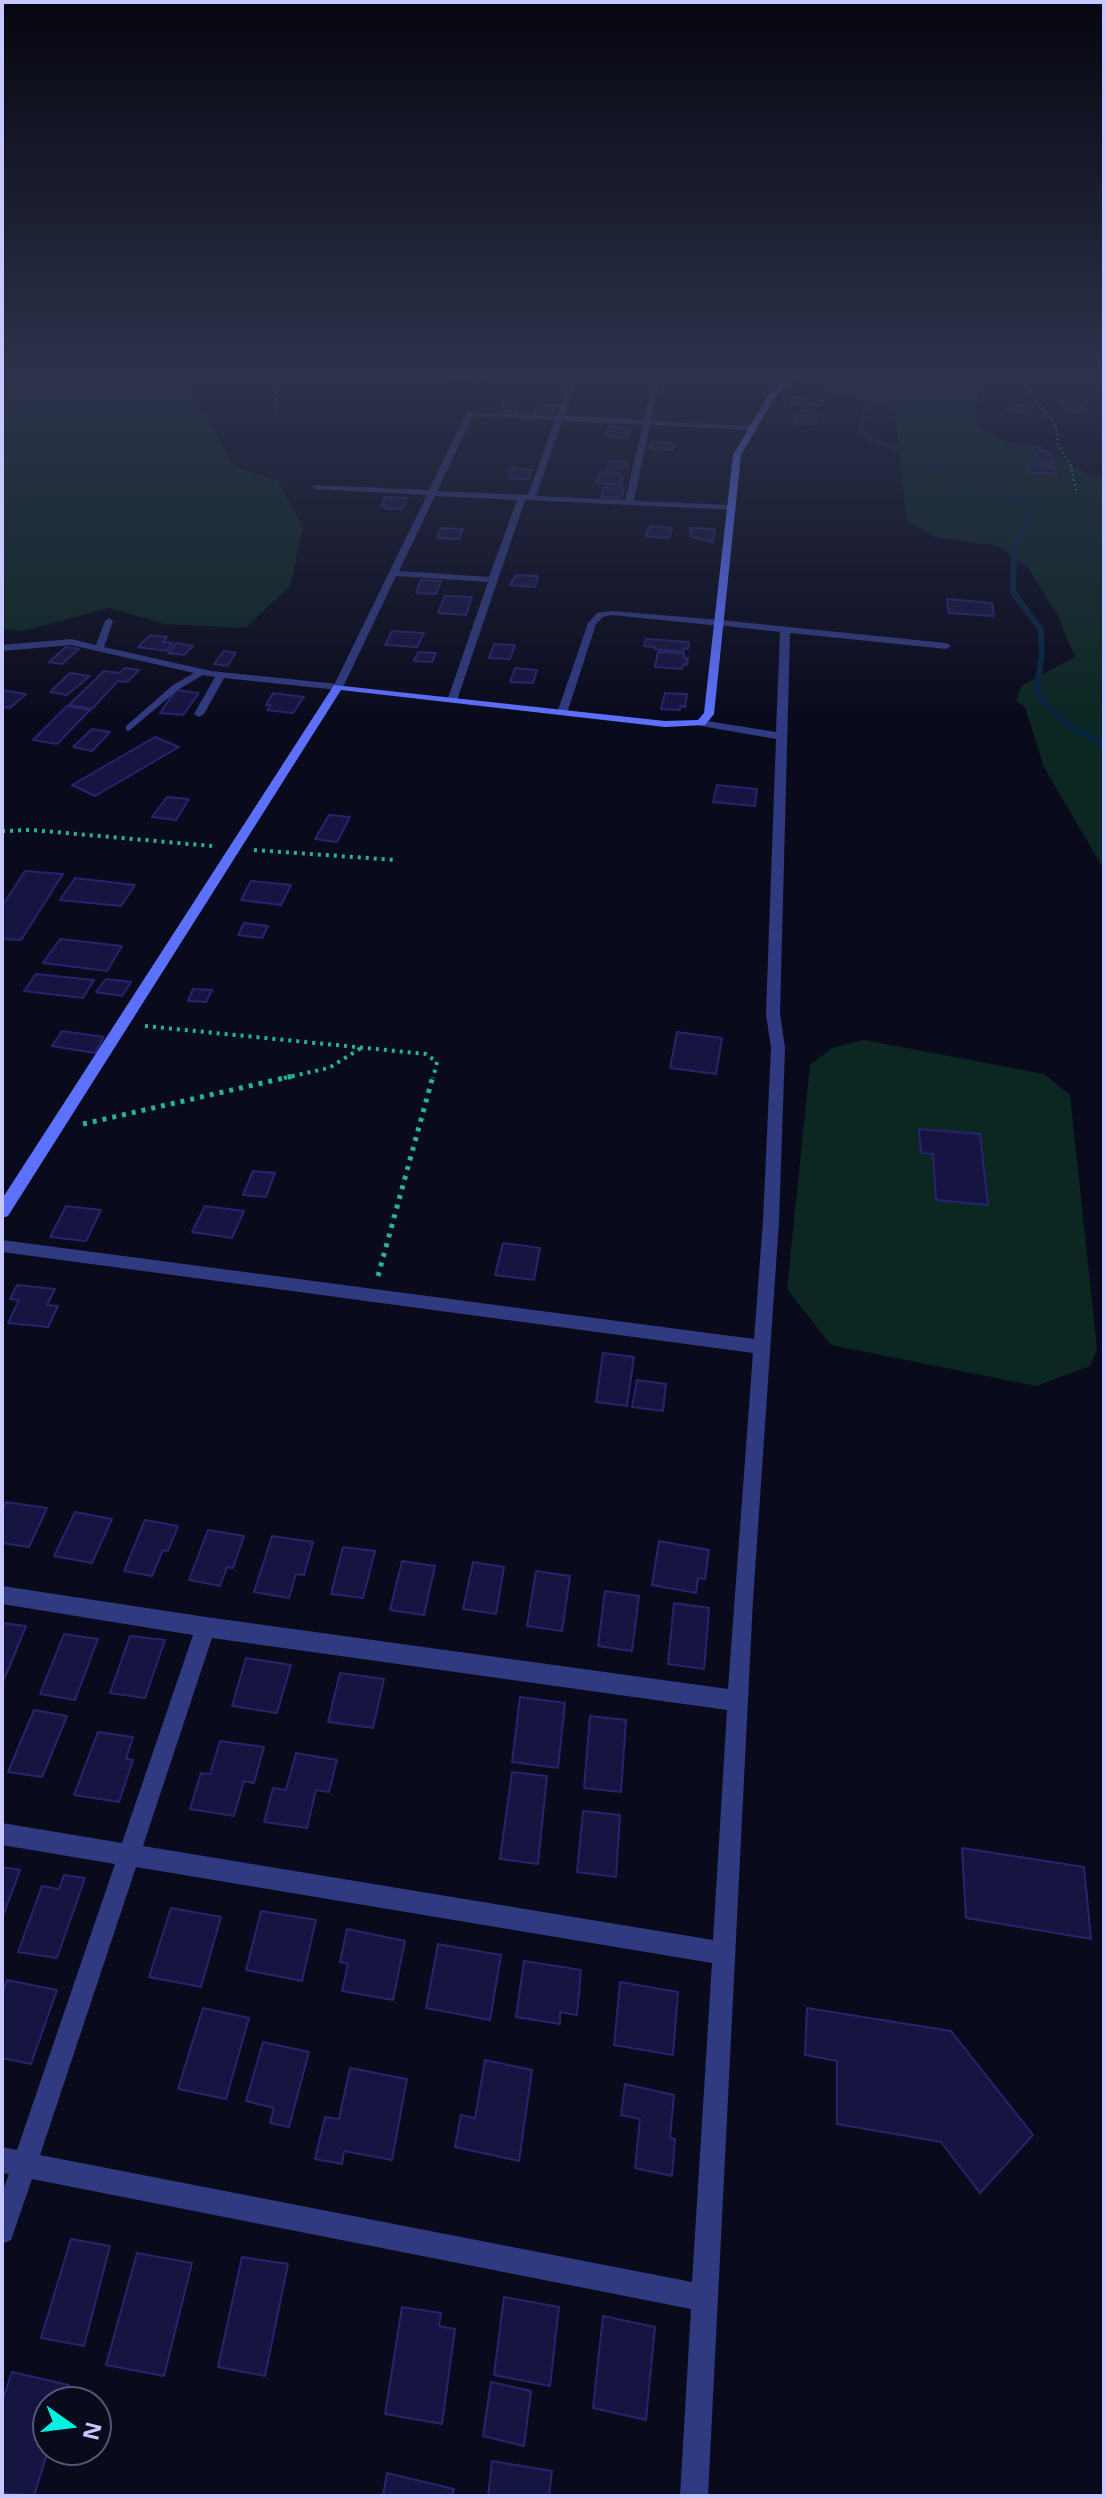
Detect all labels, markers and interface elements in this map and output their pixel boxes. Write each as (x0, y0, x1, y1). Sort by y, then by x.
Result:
north arrow (32, 2386, 112, 2466)
text: N (77, 2419, 110, 2444)

